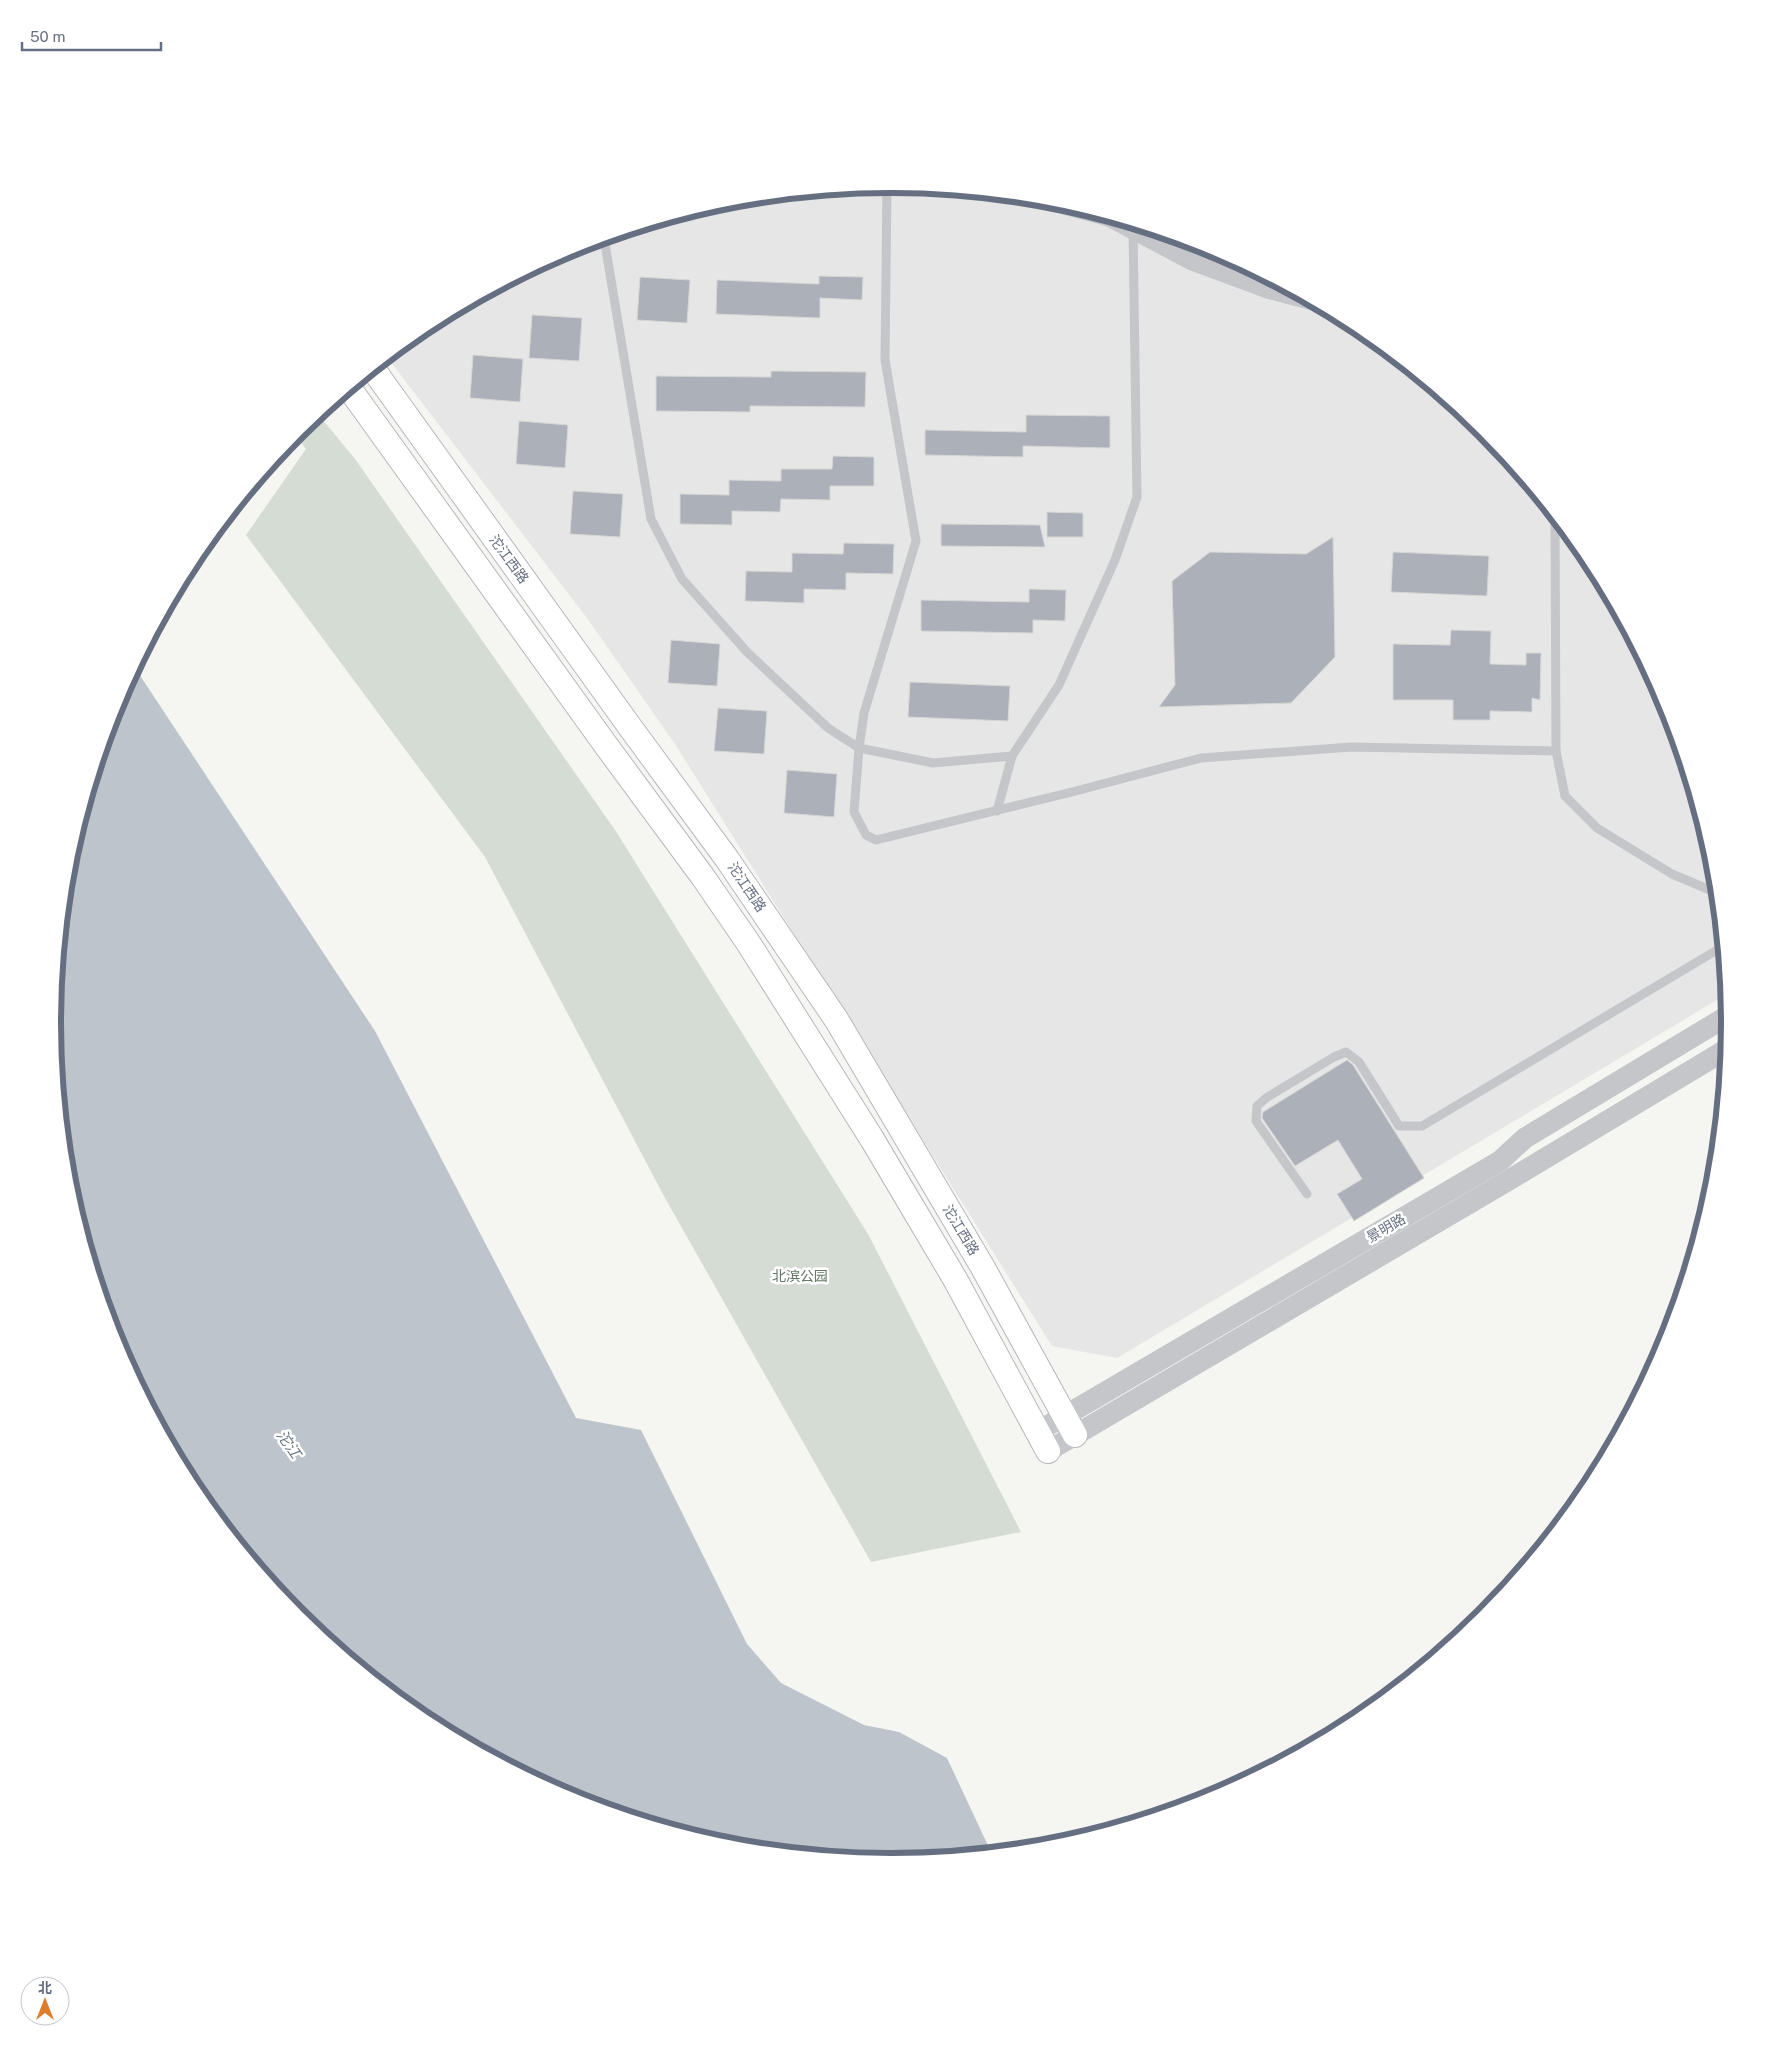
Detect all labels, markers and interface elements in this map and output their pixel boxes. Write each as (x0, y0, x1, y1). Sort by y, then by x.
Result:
scale bar (22, 20, 161, 52)
text: 50 m (30, 28, 65, 45)
street label: 沱江西路 (486, 532, 532, 586)
street label: 沱江西路 (725, 859, 769, 915)
street label: 沱江西路 (940, 1202, 982, 1258)
street label: 景明路 (1364, 1211, 1408, 1245)
park label: 北滨公园 (772, 1268, 828, 1284)
water label: 沱江 (273, 1427, 306, 1463)
north arrow (20, 1976, 70, 2026)
text: 北 (38, 1980, 52, 1996)

